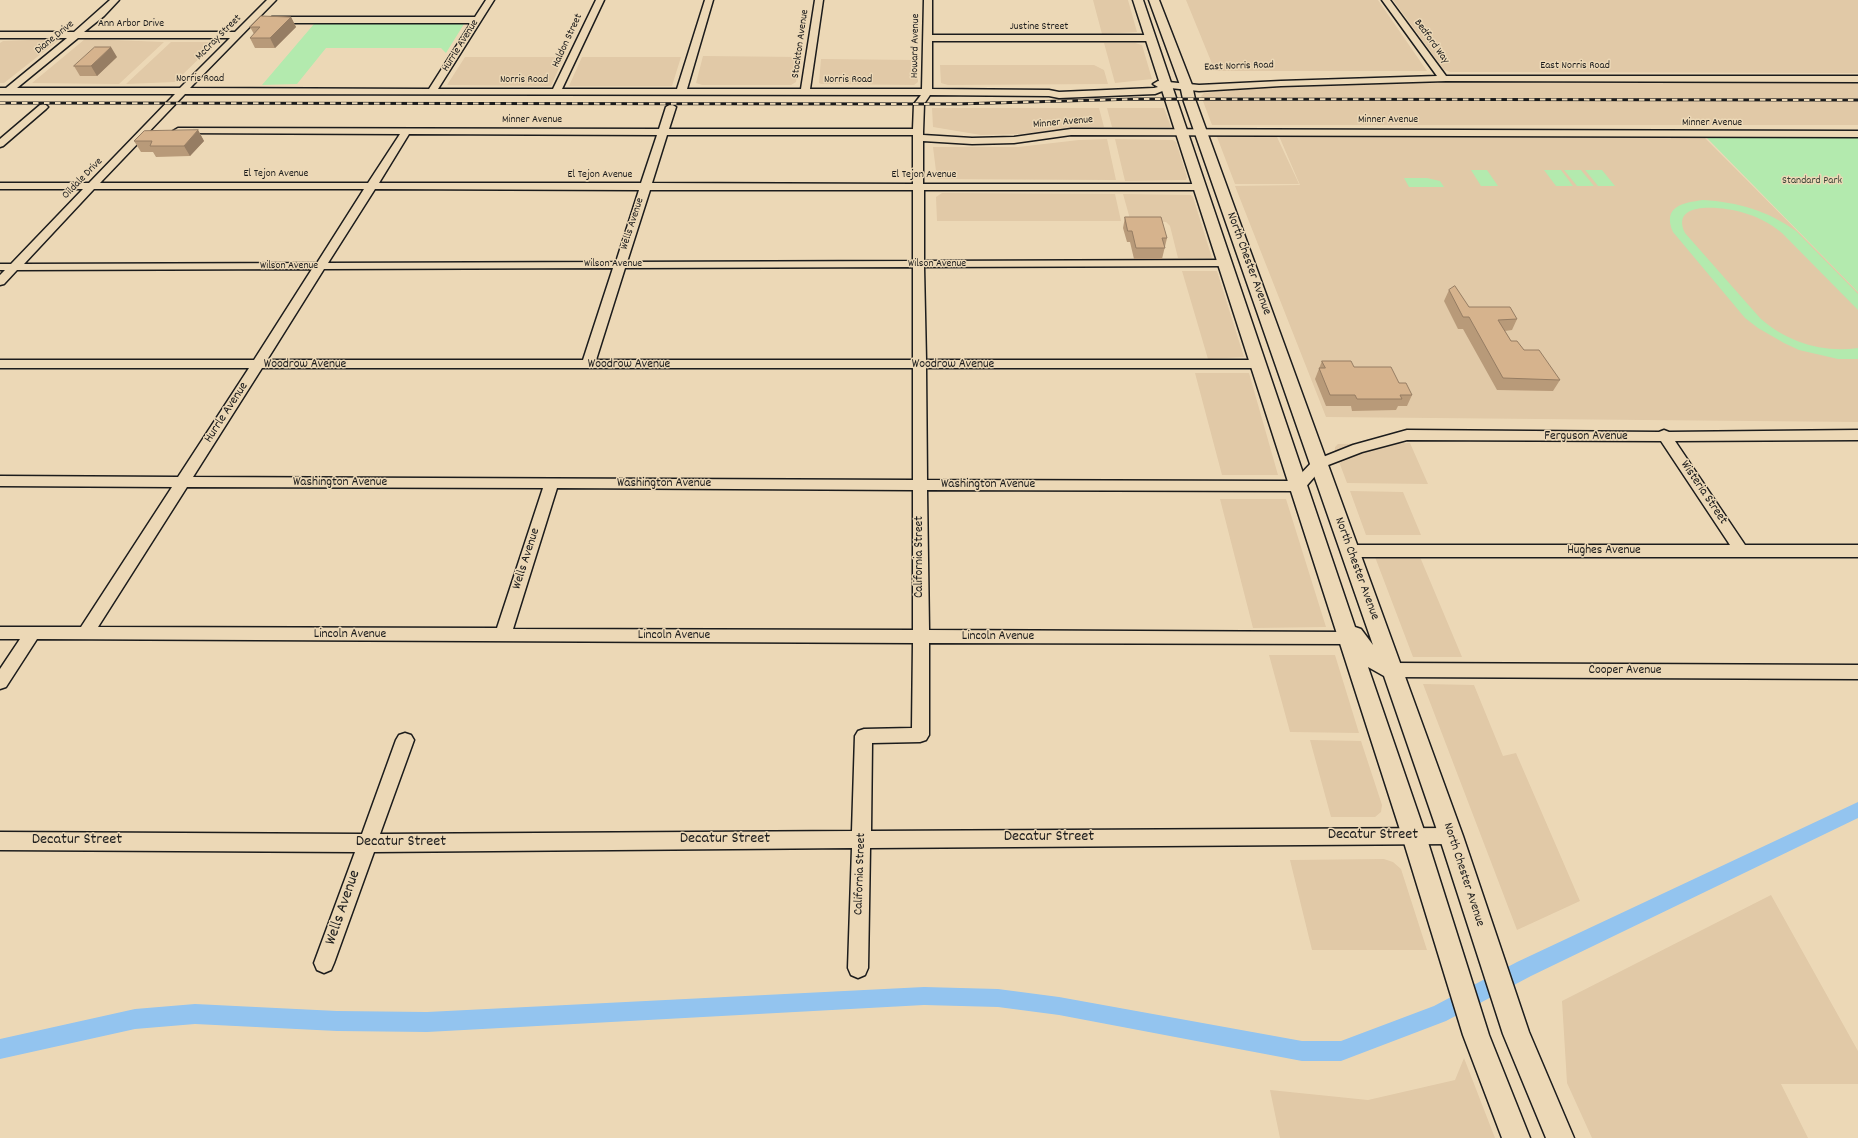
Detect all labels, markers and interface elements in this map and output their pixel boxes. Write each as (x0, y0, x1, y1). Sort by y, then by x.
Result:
street label: Stockton Avenue (790, 9, 812, 79)
street label: McCray Street (193, 12, 245, 64)
street label: Haldon Street (550, 12, 586, 70)
street label: Howard Avenue (909, 14, 923, 78)
street label: Ann Arbor Drive (98, 17, 164, 31)
street label: Bedford Way (1410, 17, 1452, 67)
street label: Diane Drive (33, 18, 77, 58)
street label: Hurrle Avenue (440, 18, 482, 74)
street label: Justine Street (1010, 20, 1068, 34)
street label: East Norris Road (1204, 59, 1274, 75)
street label: East Norris Road (1540, 59, 1610, 73)
street label: Norris Road (176, 72, 224, 86)
street label: Norris Road (500, 73, 548, 87)
street label: Norris Road (824, 73, 872, 87)
street label: Minner Avenue (502, 113, 562, 127)
street label: Minner Avenue (1358, 113, 1418, 127)
street label: Minner Avenue (1032, 114, 1094, 132)
street label: Minner Avenue (1682, 116, 1742, 130)
street label: Oildale Drive (60, 156, 106, 202)
street label: El Tejon Avenue (244, 167, 308, 181)
street label: El Tejon Avenue (568, 168, 632, 182)
street label: El Tejon Avenue (892, 168, 956, 182)
park label: Standard Park (1782, 174, 1842, 188)
street label: Wells Avenue (618, 196, 648, 252)
street label: North Chester Avenue (1222, 210, 1274, 318)
street label: Wilson Avenue (584, 257, 642, 271)
street label: Wilson Avenue (908, 257, 966, 271)
street label: Wilson Avenue (260, 259, 318, 273)
street label: Woodrow Avenue (264, 357, 346, 373)
street label: Woodrow Avenue (588, 357, 670, 373)
street label: Woodrow Avenue (912, 357, 994, 373)
street label: Hurrle Avenue (202, 380, 252, 446)
street label: Ferguson Avenue (1544, 429, 1628, 445)
street label: Wisteria Street (1676, 458, 1730, 528)
street label: Washington Avenue (293, 475, 387, 491)
street label: Washington Avenue (617, 476, 711, 492)
street label: Washington Avenue (941, 477, 1035, 493)
street label: North Chester Avenue (1330, 515, 1382, 623)
street label: California Street (912, 516, 928, 598)
street label: Wells Avenue (510, 526, 544, 592)
street label: Hughes Avenue (1567, 543, 1641, 559)
street label: Lincoln Avenue (314, 627, 386, 643)
street label: Lincoln Avenue (638, 628, 710, 644)
street label: Lincoln Avenue (962, 629, 1034, 645)
street label: Cooper Avenue (1588, 663, 1662, 679)
street label: North Chester Avenue (1439, 821, 1487, 929)
street label: Decatur Street (1328, 826, 1418, 846)
street label: Decatur Street (1004, 828, 1094, 848)
street label: Decatur Street (680, 830, 770, 850)
street label: Decatur Street (32, 831, 122, 851)
street label: Decatur Street (356, 833, 446, 853)
street label: California Street (852, 833, 870, 915)
street label: Wells Avenue (322, 868, 366, 948)

